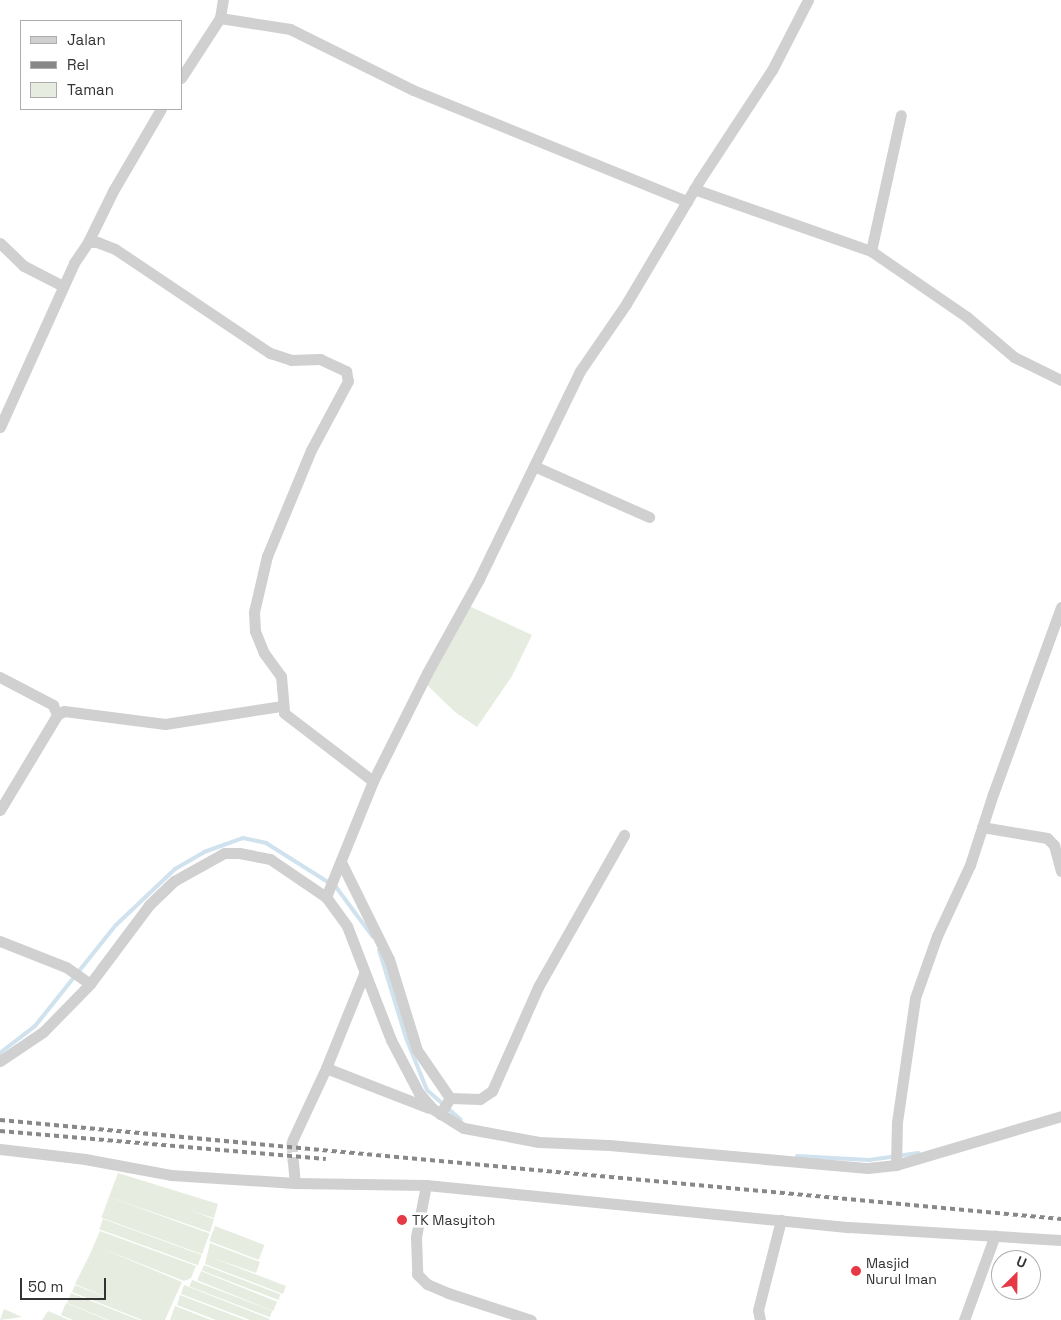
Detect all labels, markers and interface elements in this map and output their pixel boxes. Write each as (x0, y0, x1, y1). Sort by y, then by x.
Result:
legend (20, 20, 182, 110)
text: Jalan (67, 30, 106, 49)
text: Rel (67, 55, 89, 74)
text: Taman (67, 80, 114, 99)
place label: TK Masyitoh (412, 1212, 495, 1228)
marker: TK Masyitoh (396, 1214, 408, 1226)
north arrow (991, 1250, 1041, 1300)
text: U (1014, 1252, 1029, 1272)
place label: Masjid Nurul Iman (866, 1255, 937, 1288)
marker: Masjid Nurul Iman (850, 1265, 862, 1277)
scale bar (22, 1268, 109, 1300)
text: 50 m (28, 1277, 63, 1296)

